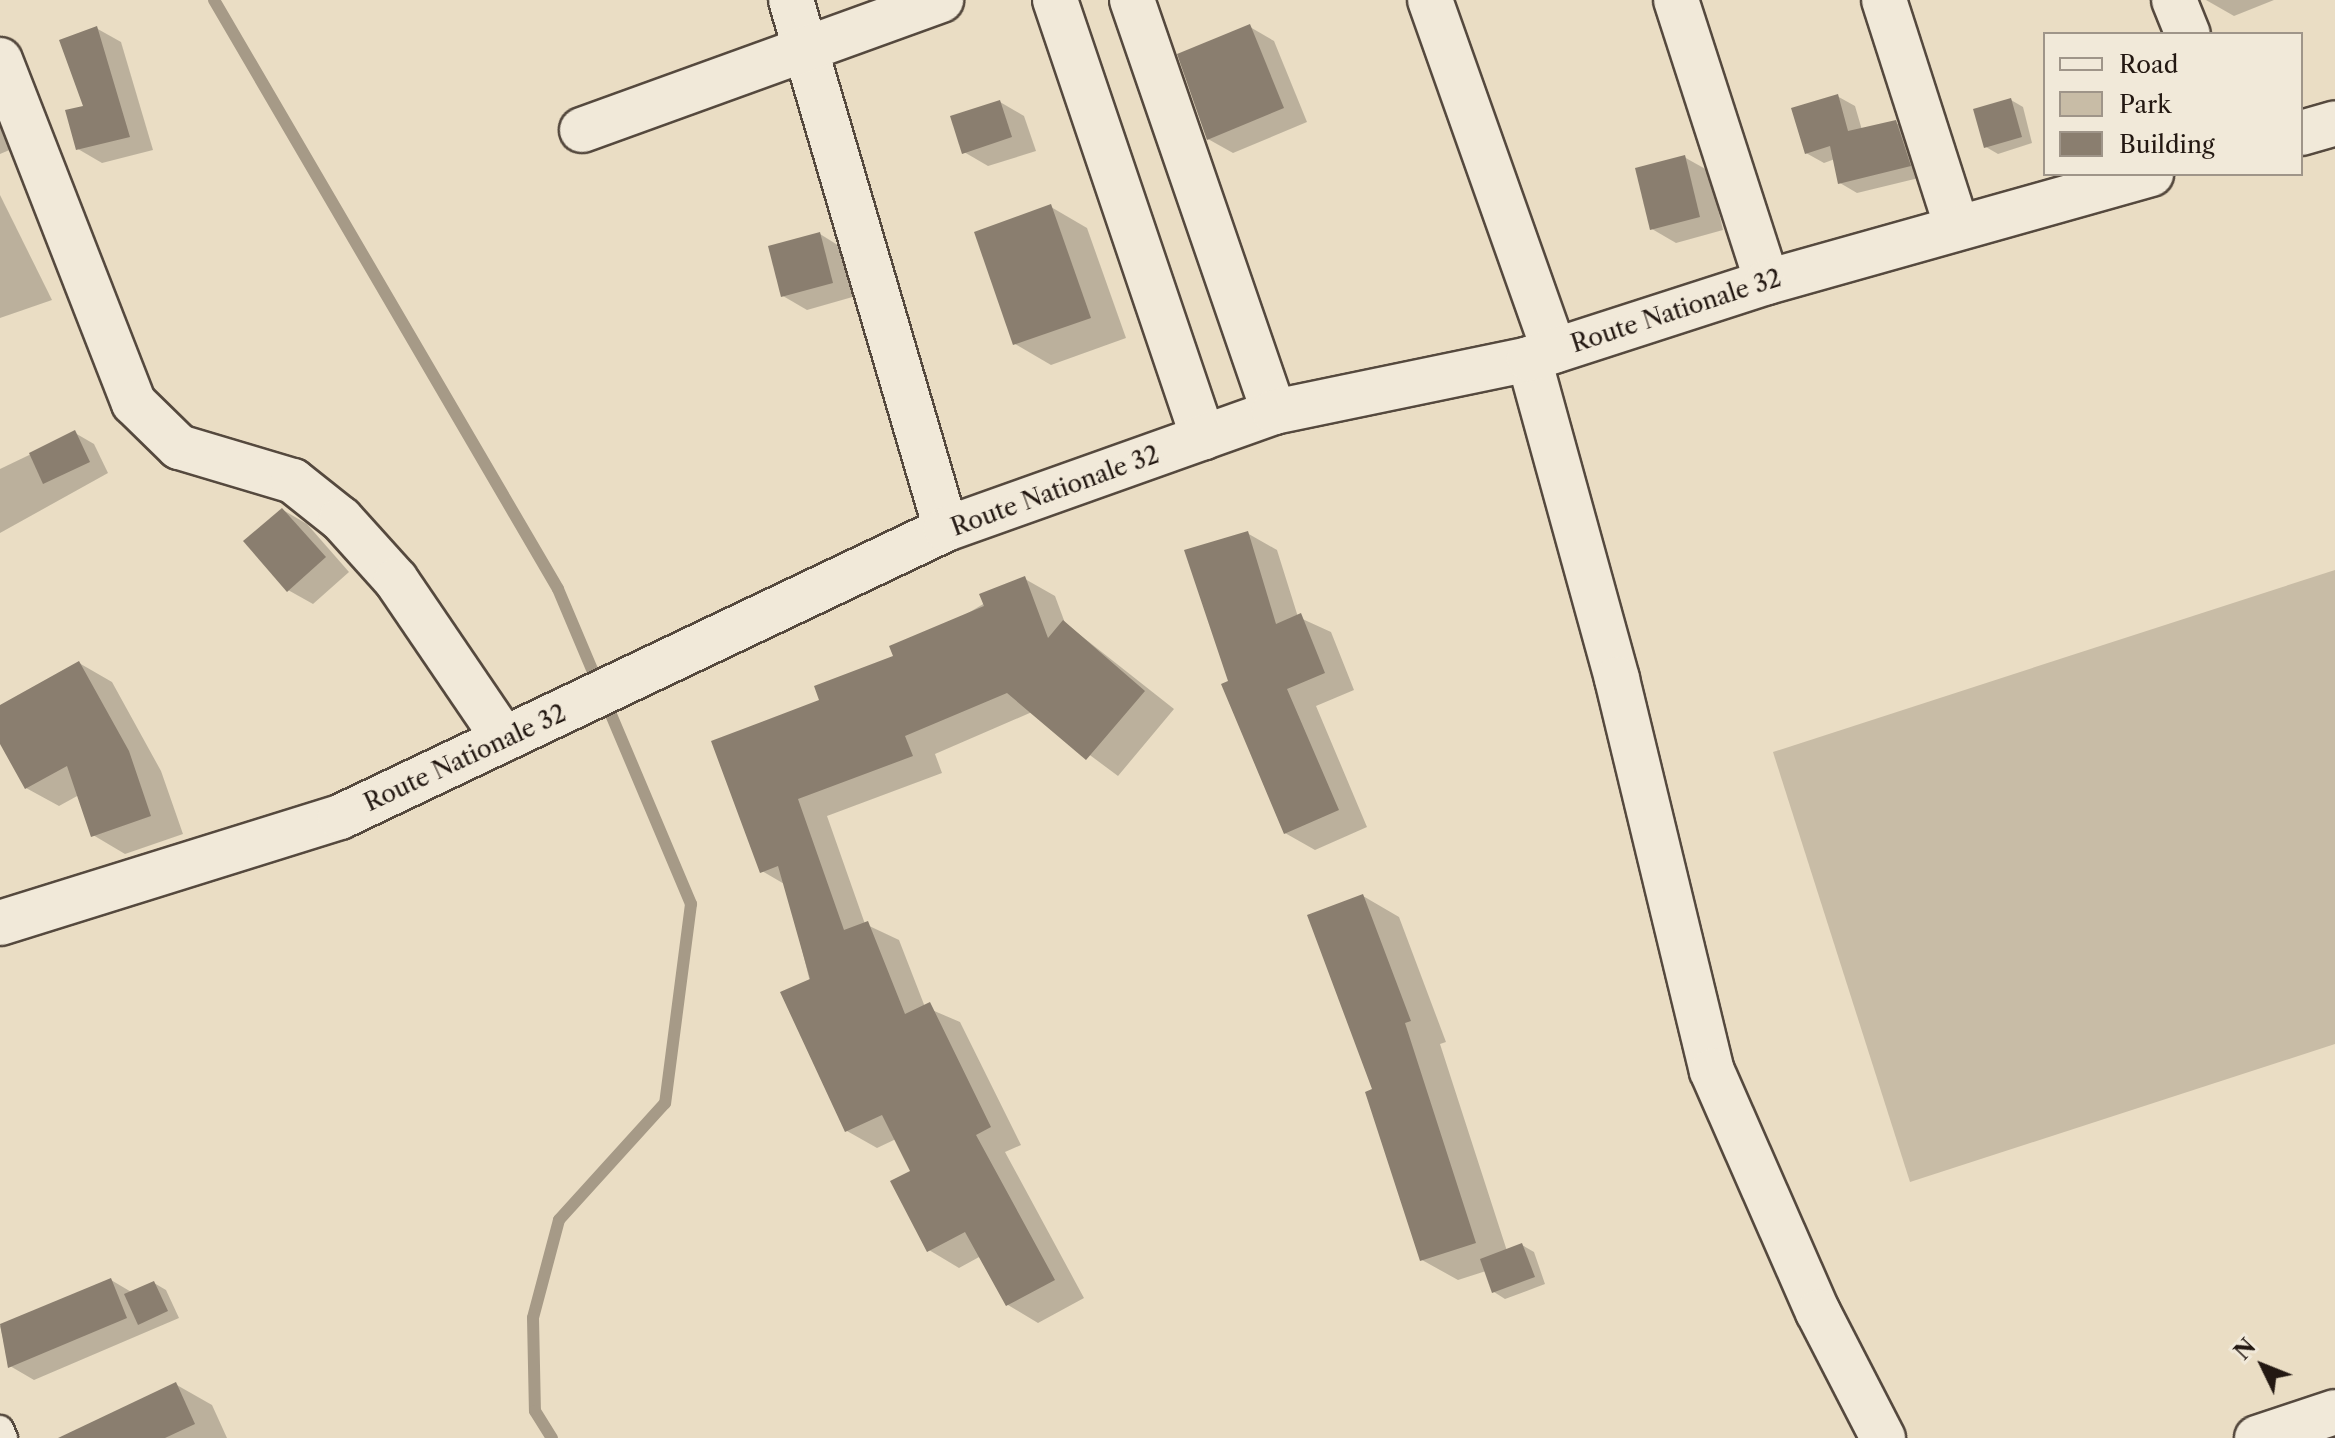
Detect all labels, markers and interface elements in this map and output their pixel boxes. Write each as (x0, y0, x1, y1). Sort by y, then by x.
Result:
legend (2043, 32, 2303, 176)
text: Road (2119, 50, 2178, 79)
text: Park (2119, 90, 2171, 119)
text: Building (2119, 130, 2215, 159)
street label: Route Nationale 32 (1567, 263, 1785, 359)
street label: Route Nationale 32 (947, 440, 1163, 542)
street label: Route Nationale 32 (360, 699, 570, 817)
north arrow (2223, 1326, 2303, 1406)
text: N (2229, 1333, 2261, 1365)

